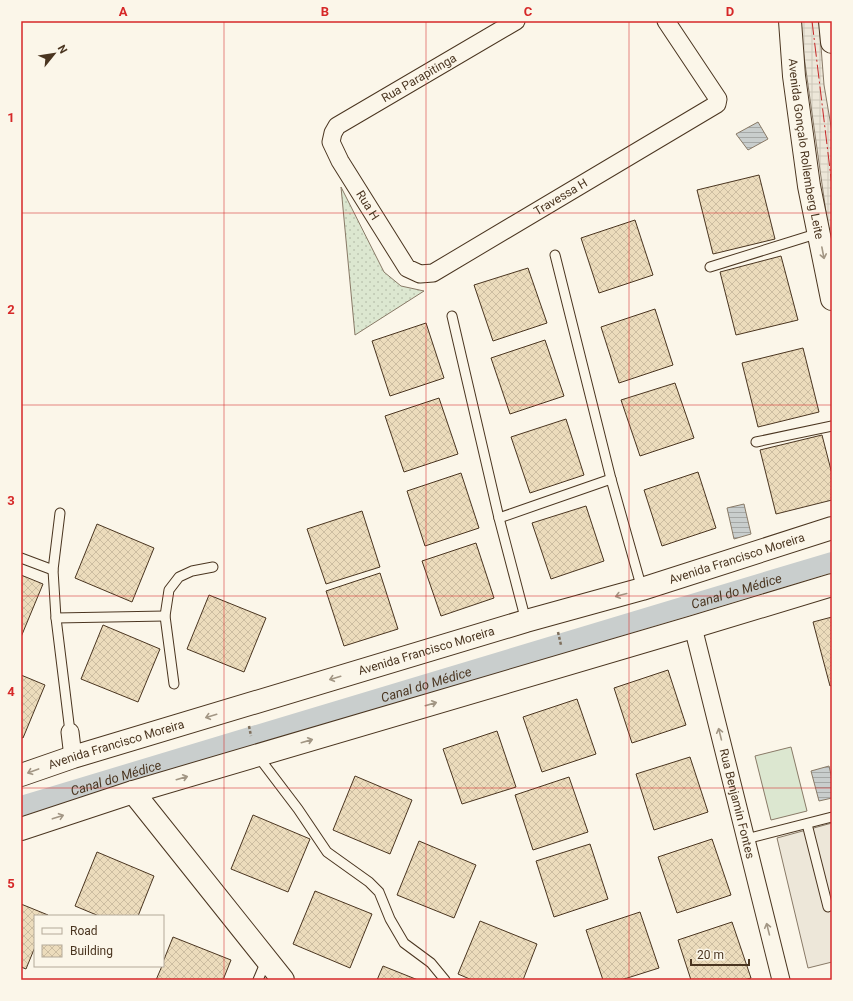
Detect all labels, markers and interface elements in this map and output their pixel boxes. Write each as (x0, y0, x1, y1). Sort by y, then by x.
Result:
text: A (119, 4, 128, 19)
text: B (321, 4, 329, 19)
text: C (524, 4, 533, 19)
text: D (726, 4, 734, 19)
north arrow (34, 34, 74, 74)
text: N (55, 43, 70, 56)
street label: Rua Parapitinga (379, 51, 459, 105)
street label: Avenida Gonçalo Rollemberg Leite (786, 58, 827, 240)
text: 1 (7, 110, 15, 125)
street label: Travessa H (531, 176, 590, 218)
street label: Rua H (353, 188, 382, 223)
one-way arrow (819, 247, 827, 260)
text: 2 (7, 302, 15, 317)
text: 3 (7, 493, 15, 508)
street label: Avenida Francisco Moreira (667, 530, 806, 587)
water label: Canal do Médice (689, 570, 784, 611)
one-way arrow (615, 592, 628, 599)
street label: Avenida Francisco Moreira (357, 624, 496, 678)
water label: Canal do Médice (379, 663, 473, 705)
one-way arrow (329, 675, 342, 682)
text: 4 (7, 684, 15, 699)
one-way arrow (425, 700, 438, 707)
one-way arrow (205, 712, 217, 720)
street label: Avenida Francisco Moreira (46, 717, 186, 772)
one-way arrow (715, 728, 723, 741)
one-way arrow (300, 737, 313, 744)
street label: Rua Benjamin Fontes (717, 747, 757, 860)
water label: Canal do Médice (69, 757, 163, 798)
one-way arrow (27, 768, 40, 775)
one-way arrow (175, 774, 188, 781)
one-way arrow (51, 813, 64, 820)
text: 5 (7, 876, 15, 891)
legend (34, 915, 164, 967)
one-way arrow (764, 922, 771, 935)
text: Road (70, 924, 98, 938)
scale bar (691, 941, 749, 967)
text: Building (70, 944, 113, 958)
text: 20 m (697, 948, 724, 962)

